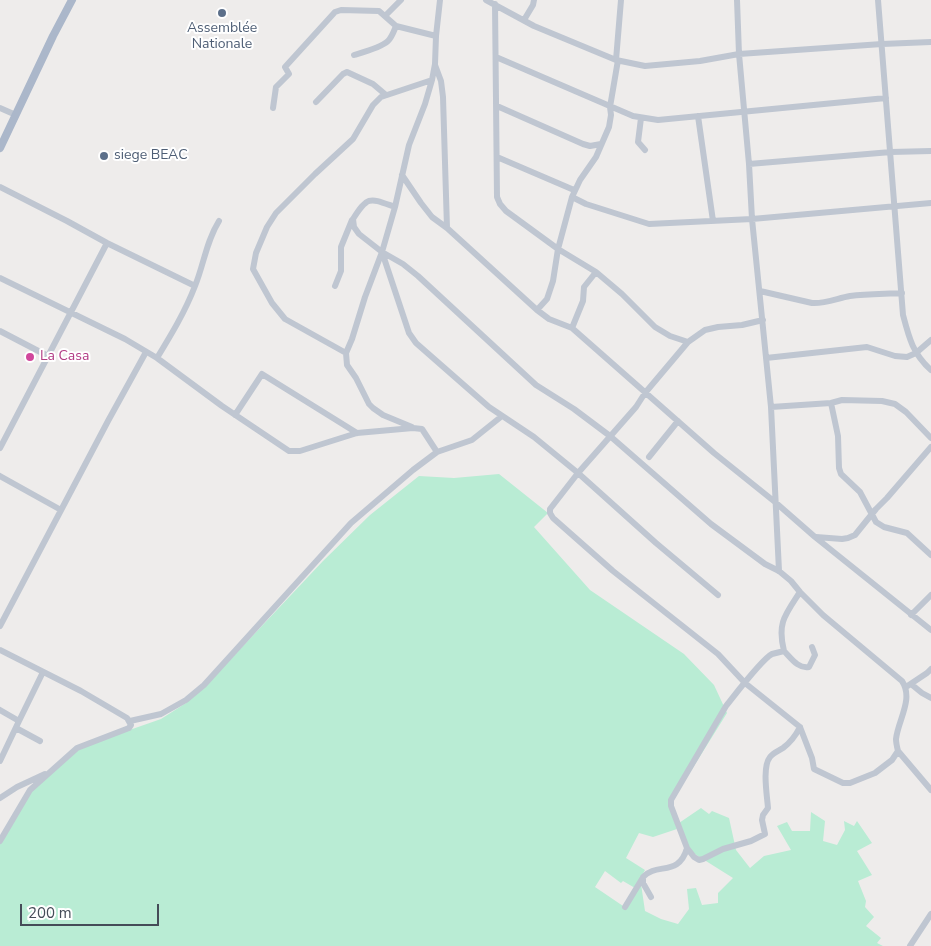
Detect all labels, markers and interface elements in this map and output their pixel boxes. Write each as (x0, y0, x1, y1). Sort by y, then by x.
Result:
marker: Assemblée Nationale (216, 7, 228, 19)
place label: Assemblée Nationale (187, 21, 257, 54)
place label: siege BEAC (114, 148, 188, 164)
marker: siege BEAC (98, 150, 110, 162)
place label: La Casa (40, 349, 89, 365)
marker: La Casa (24, 351, 36, 363)
scale bar (22, 894, 161, 926)
text: 200 m (28, 903, 72, 923)

